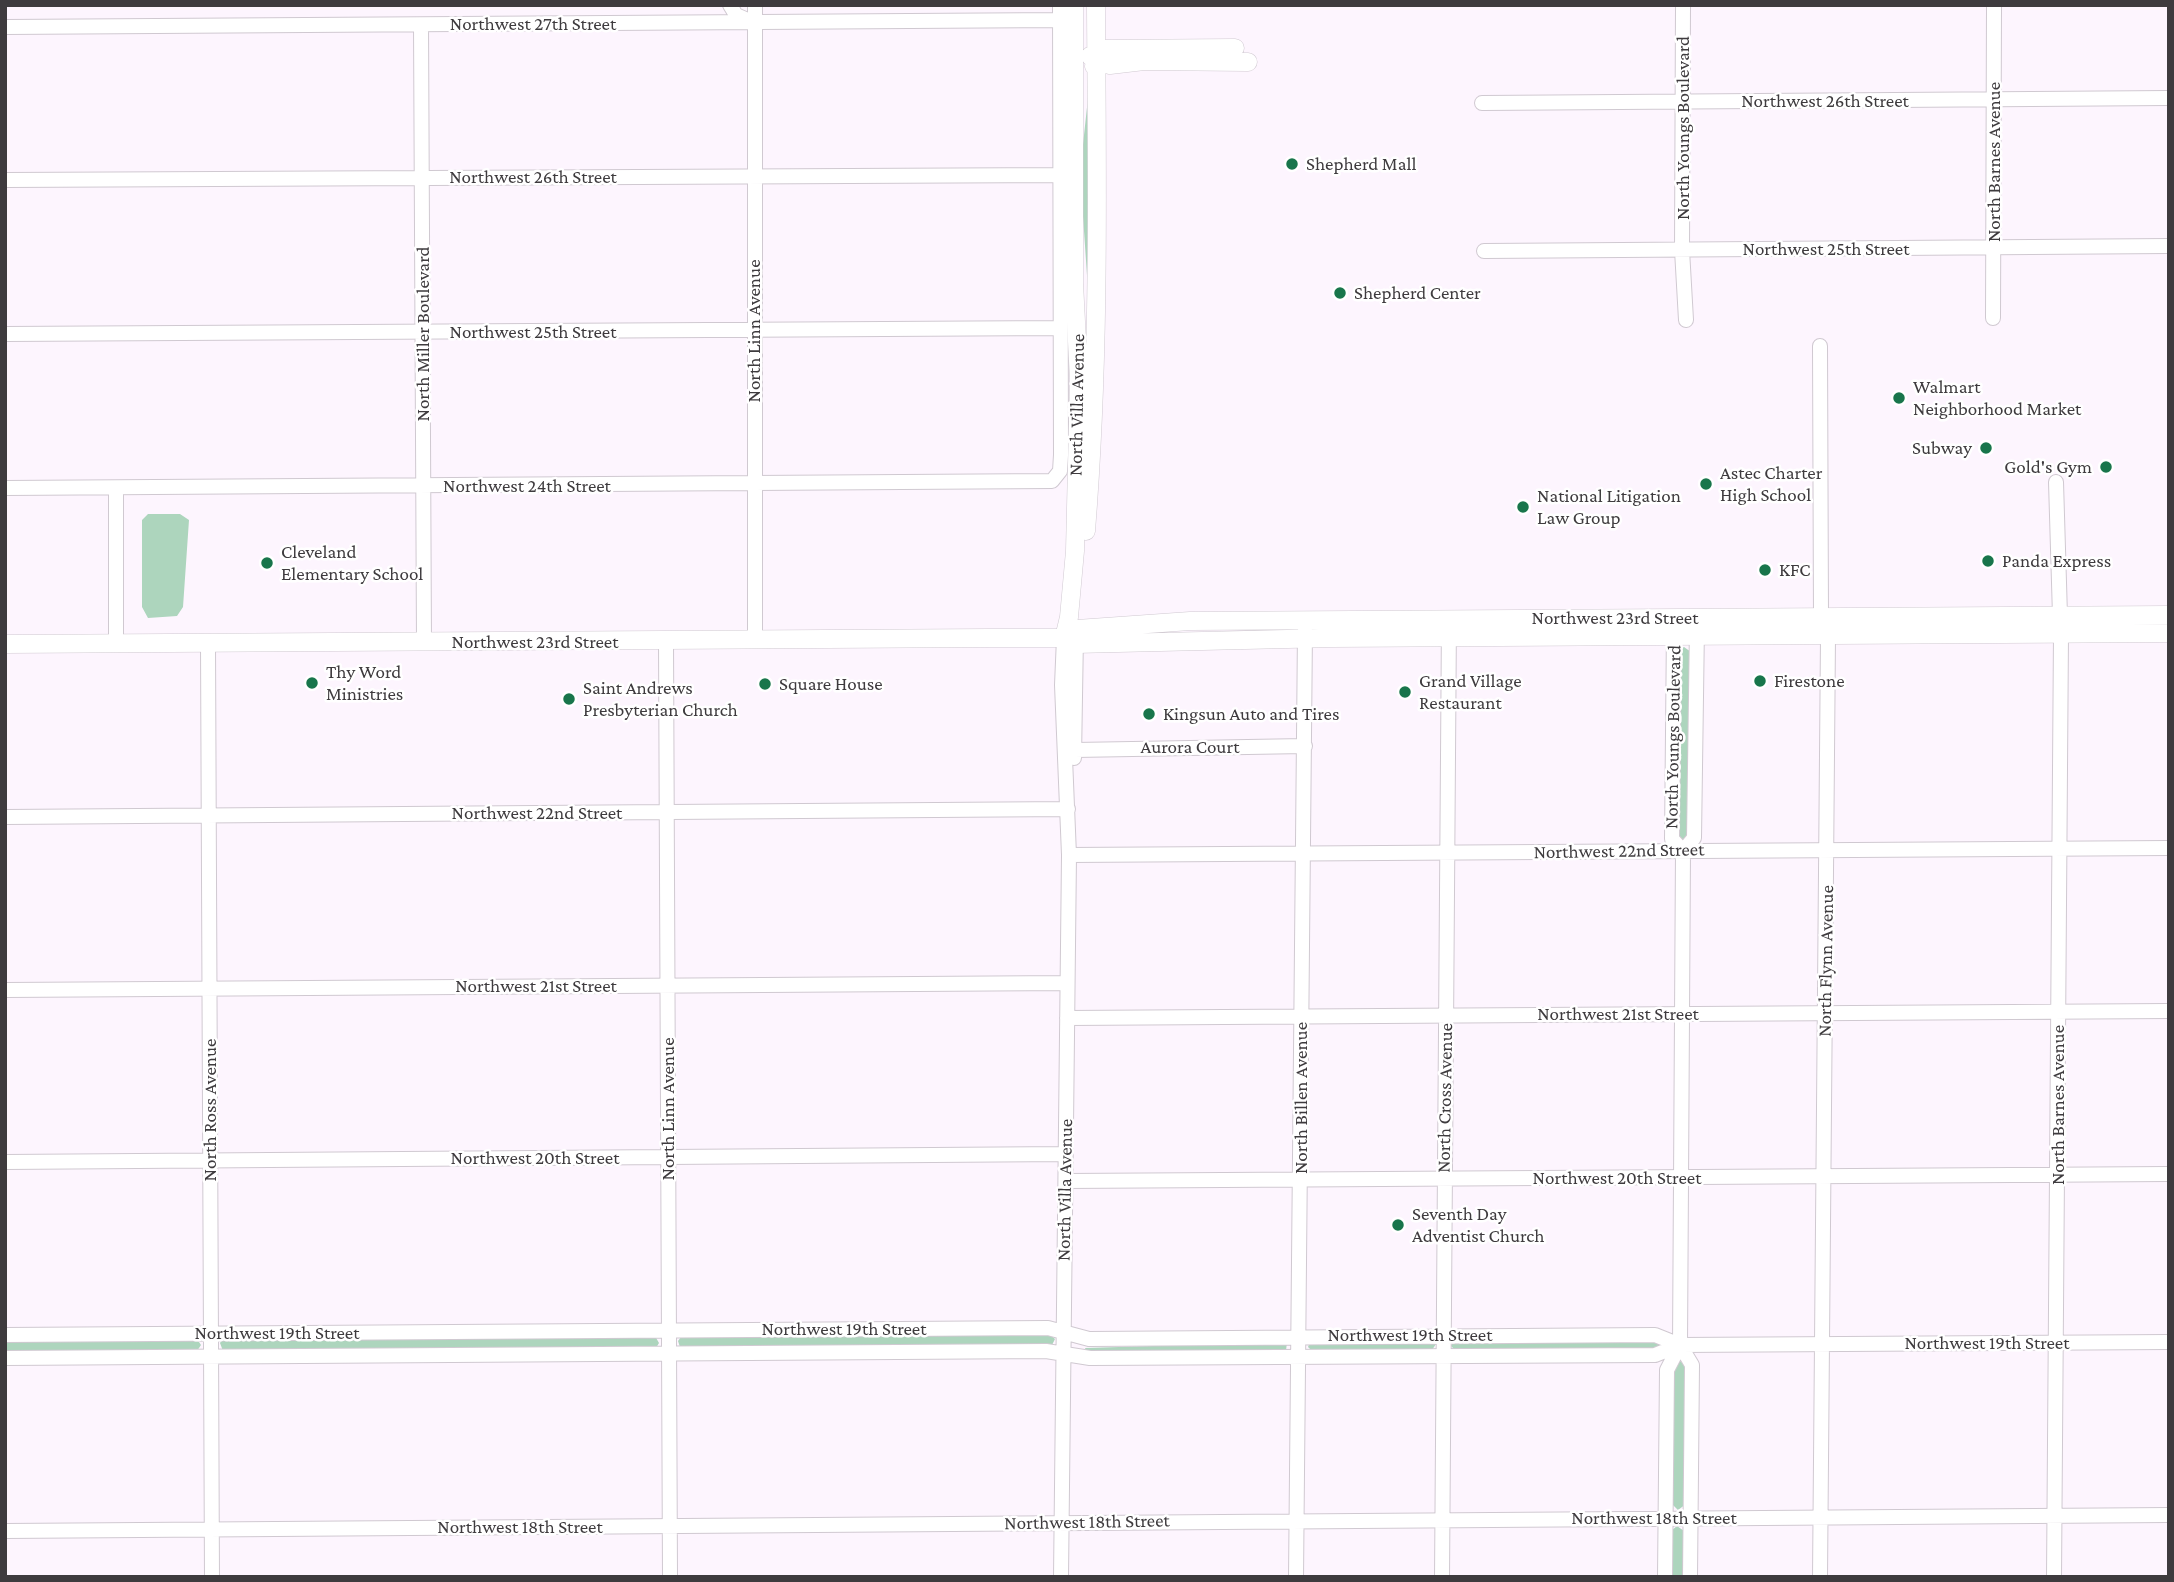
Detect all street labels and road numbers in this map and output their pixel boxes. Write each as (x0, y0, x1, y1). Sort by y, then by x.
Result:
street label: Northwest 27th Street (450, 13, 616, 35)
street label: North Youngs Boulevard (1672, 36, 1694, 220)
street label: North Barnes Avenue (1983, 82, 2005, 242)
street label: Northwest 26th Street (1741, 90, 1909, 112)
street label: Northwest 26th Street (449, 166, 617, 188)
street label: Northwest 25th Street (1743, 238, 1909, 260)
street label: North Miller Boulevard (412, 247, 434, 421)
street label: North Linn Avenue (743, 259, 765, 403)
street label: Northwest 25th Street (450, 321, 616, 343)
street label: North Villa Avenue (1064, 334, 1090, 476)
street label: Northwest 24th Street (443, 475, 611, 497)
street label: Northwest 23rd Street (1532, 607, 1698, 629)
street label: Northwest 23rd Street (452, 631, 618, 653)
street label: North Youngs Boulevard (1660, 645, 1686, 829)
street label: Aurora Court (1141, 736, 1239, 758)
street label: Northwest 22nd Street (452, 802, 622, 824)
street label: Northwest 22nd Street (1533, 838, 1705, 864)
street label: North Flynn Avenue (1813, 885, 1839, 1037)
street label: Northwest 21st Street (455, 975, 617, 997)
street label: Northwest 21st Street (1537, 1003, 1699, 1025)
street label: North Billen Avenue (1290, 1022, 1312, 1174)
street label: North Cross Avenue (1432, 1023, 1458, 1173)
street label: North Barnes Avenue (2047, 1025, 2069, 1185)
street label: North Linn Avenue (657, 1037, 679, 1181)
street label: North Ross Avenue (199, 1039, 221, 1181)
street label: North Villa Avenue (1052, 1119, 1078, 1261)
street label: Northwest 20th Street (451, 1147, 619, 1169)
street label: Northwest 20th Street (1533, 1167, 1701, 1189)
street label: Northwest 19th Street (761, 1318, 927, 1340)
street label: Northwest 19th Street (194, 1322, 360, 1344)
street label: Northwest 19th Street (1327, 1324, 1493, 1346)
street label: Northwest 19th Street (1904, 1332, 2070, 1354)
street label: Northwest 18th Street (1571, 1507, 1737, 1529)
street label: Northwest 18th Street (1004, 1509, 1170, 1535)
street label: Northwest 18th Street (437, 1516, 603, 1538)

